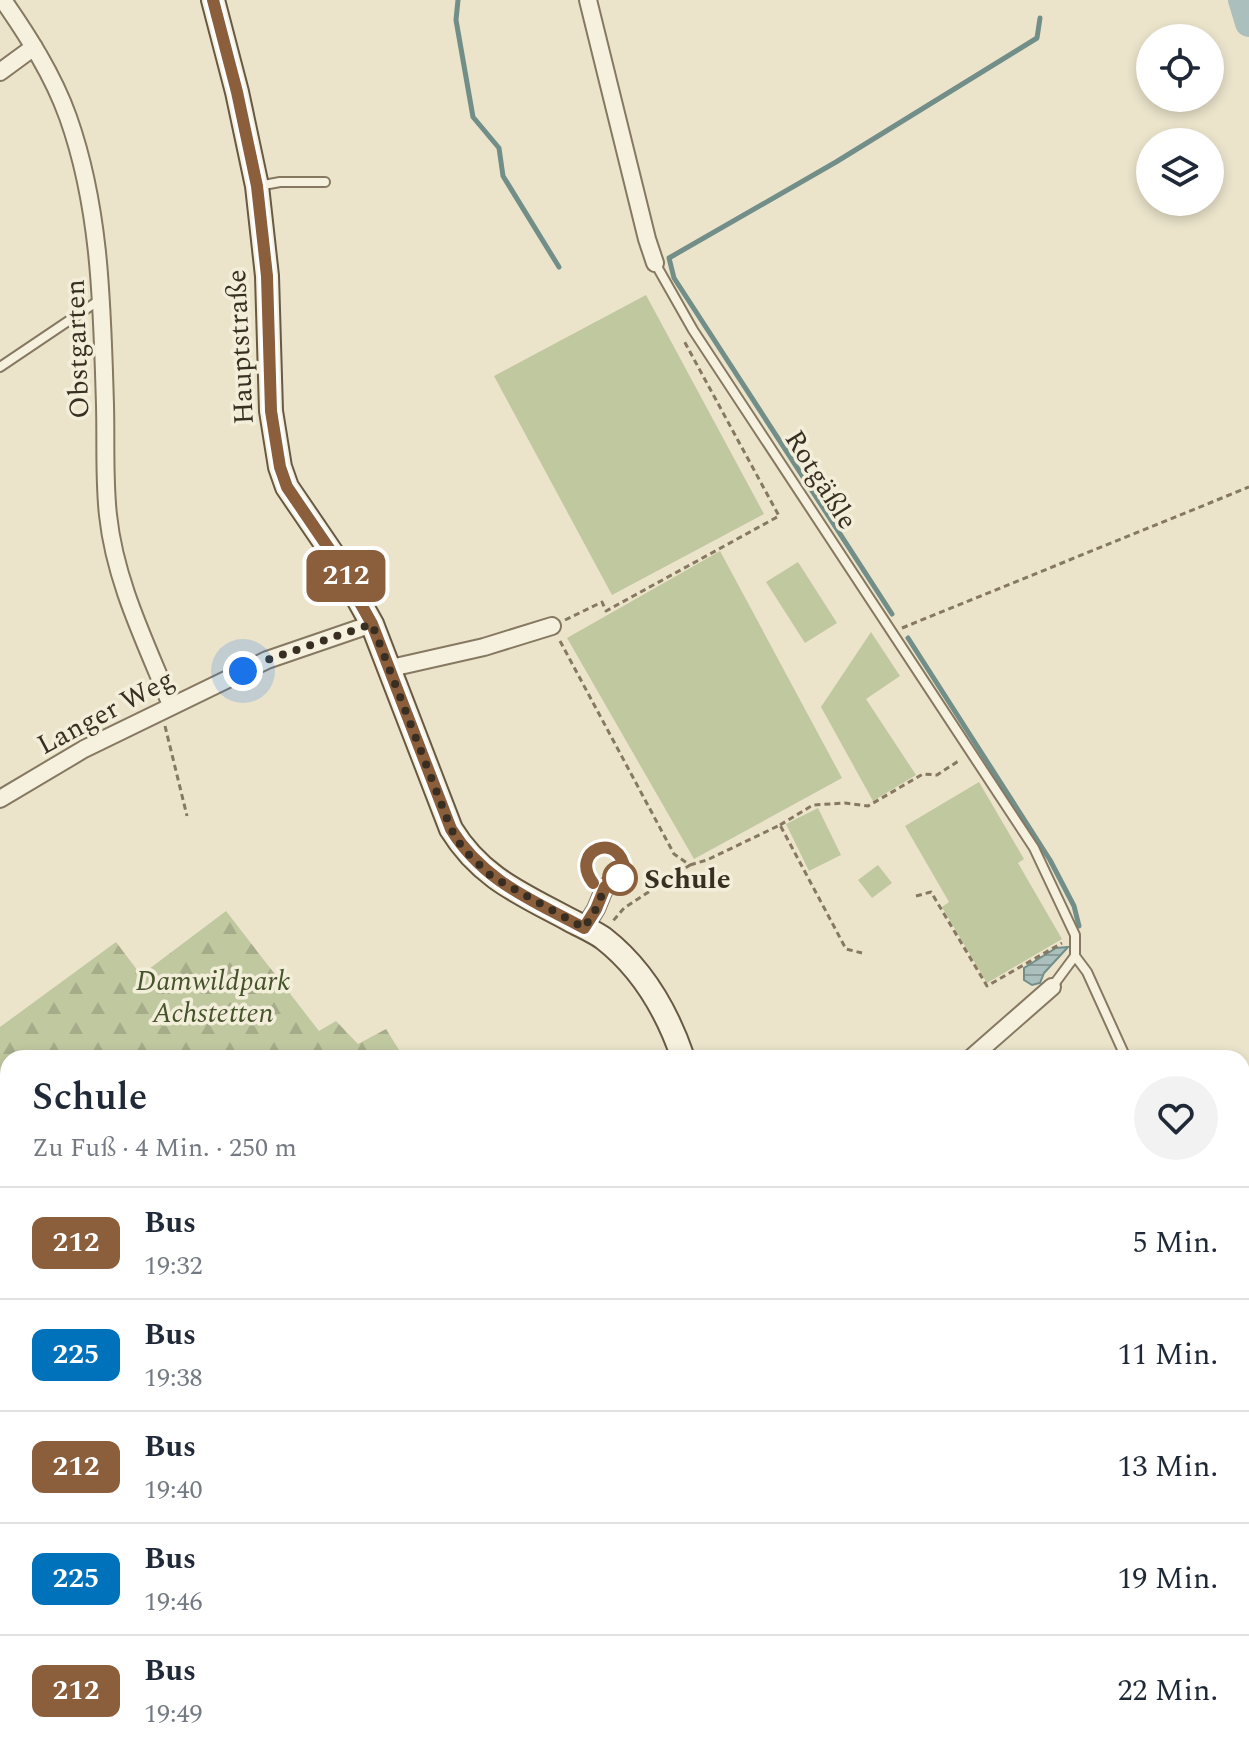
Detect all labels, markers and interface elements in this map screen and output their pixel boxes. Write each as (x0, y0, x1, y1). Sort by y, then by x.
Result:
map controls (1136, 24, 1224, 216)
button: locate (1136, 24, 1224, 112)
button: layers (1136, 128, 1224, 216)
street label: Hauptstraße (215, 268, 266, 426)
street label: Obstgarten (54, 278, 101, 419)
street label: Rotgäßle (773, 421, 868, 538)
line badge: 212 (300, 550, 392, 602)
text: 212 (322, 554, 370, 597)
your location (223, 651, 263, 691)
street label: Langer Weg (29, 658, 182, 767)
place label: Schule (644, 858, 731, 901)
marker: Schule (603, 861, 637, 895)
park label: Damwildpark Achstetten (136, 960, 290, 1035)
text: Schule (32, 1069, 147, 1127)
button: heart (1134, 1076, 1218, 1160)
text: Zu Fuß · 4 Min. · 250 m (32, 1128, 297, 1168)
text: Bus (144, 1200, 196, 1246)
text: 5 Min. (1132, 1220, 1218, 1266)
text: 212 (52, 1221, 100, 1264)
text: 19:32 (144, 1246, 203, 1286)
text: Bus (144, 1312, 196, 1358)
text: 11 Min. (1117, 1332, 1218, 1378)
text: 225 (52, 1333, 100, 1376)
text: 19:38 (144, 1358, 203, 1398)
text: Bus (144, 1424, 196, 1470)
text: 13 Min. (1117, 1444, 1218, 1490)
text: 212 (52, 1445, 100, 1488)
text: 19:40 (144, 1470, 203, 1510)
text: Bus (144, 1536, 196, 1582)
text: 19 Min. (1117, 1556, 1218, 1602)
text: 225 (52, 1557, 100, 1600)
text: 19:46 (144, 1582, 203, 1622)
text: Bus (144, 1648, 196, 1694)
text: 22 Min. (1117, 1668, 1218, 1714)
text: 212 (52, 1669, 100, 1712)
text: 19:49 (144, 1694, 203, 1734)

